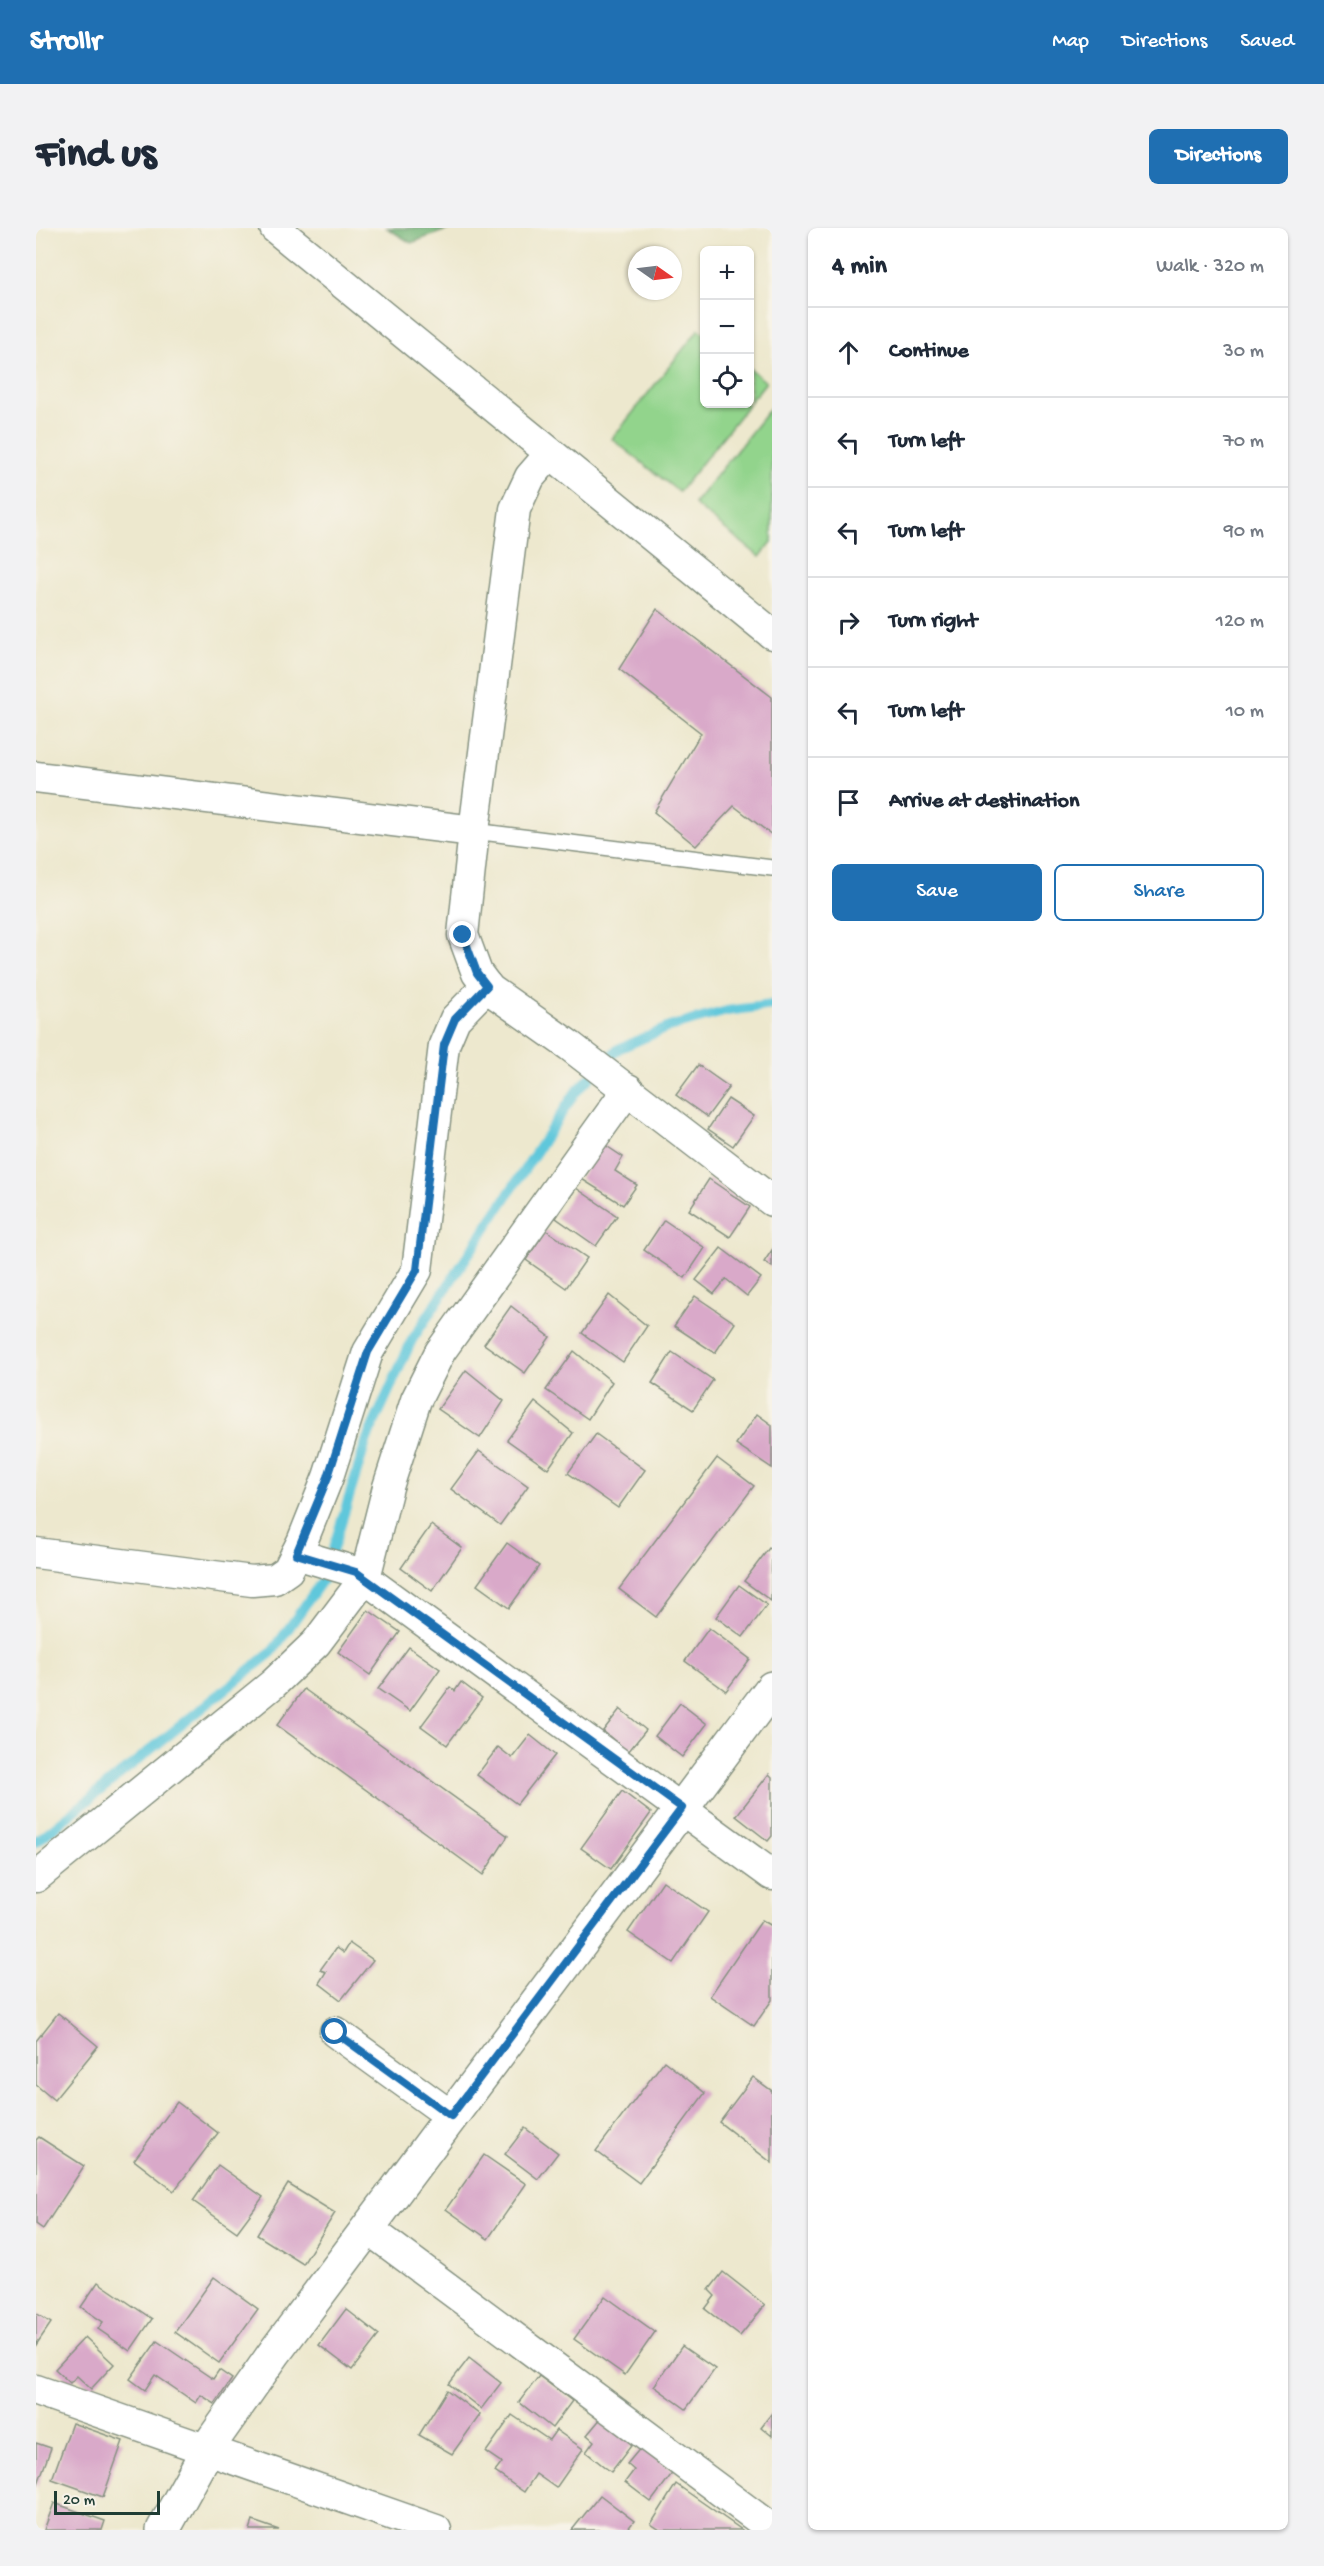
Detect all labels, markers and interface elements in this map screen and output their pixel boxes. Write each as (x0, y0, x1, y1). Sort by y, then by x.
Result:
text: Strollr (30, 26, 101, 59)
text: Map (1052, 30, 1089, 55)
text: Directions (1122, 30, 1207, 55)
text: Saved (1240, 30, 1294, 55)
button: Directions (1149, 129, 1288, 184)
text: Find us (36, 132, 156, 181)
north arrow (628, 246, 682, 300)
map controls (700, 246, 754, 408)
button: + (700, 246, 754, 300)
text: 4 min (832, 252, 887, 283)
text: Walk · 320 m (1156, 256, 1264, 279)
button: − (700, 300, 754, 354)
icon: ahead (832, 336, 865, 369)
text: Continue (889, 339, 969, 365)
text: 30 m (1223, 341, 1264, 364)
button: locate (700, 354, 754, 408)
icon: left (832, 426, 865, 459)
text: Turn left (889, 429, 963, 455)
text: 70 m (1223, 431, 1264, 454)
icon: left (832, 516, 865, 549)
text: Turn left (889, 519, 963, 545)
text: 90 m (1224, 521, 1264, 544)
icon: right (832, 606, 865, 639)
text: Turn right (889, 609, 977, 635)
text: 120 m (1216, 611, 1264, 634)
icon: left (832, 696, 865, 729)
text: Turn left (889, 699, 963, 725)
text: 10 m (1226, 701, 1264, 724)
icon: arrive (832, 786, 865, 819)
text: Arrive at destination (889, 789, 1079, 815)
button: Save (832, 864, 1042, 921)
button: Share (1054, 864, 1264, 921)
route end (449, 921, 475, 947)
route start (321, 2018, 347, 2044)
scale bar (54, 2488, 160, 2516)
text: 20 m (63, 2492, 95, 2511)

